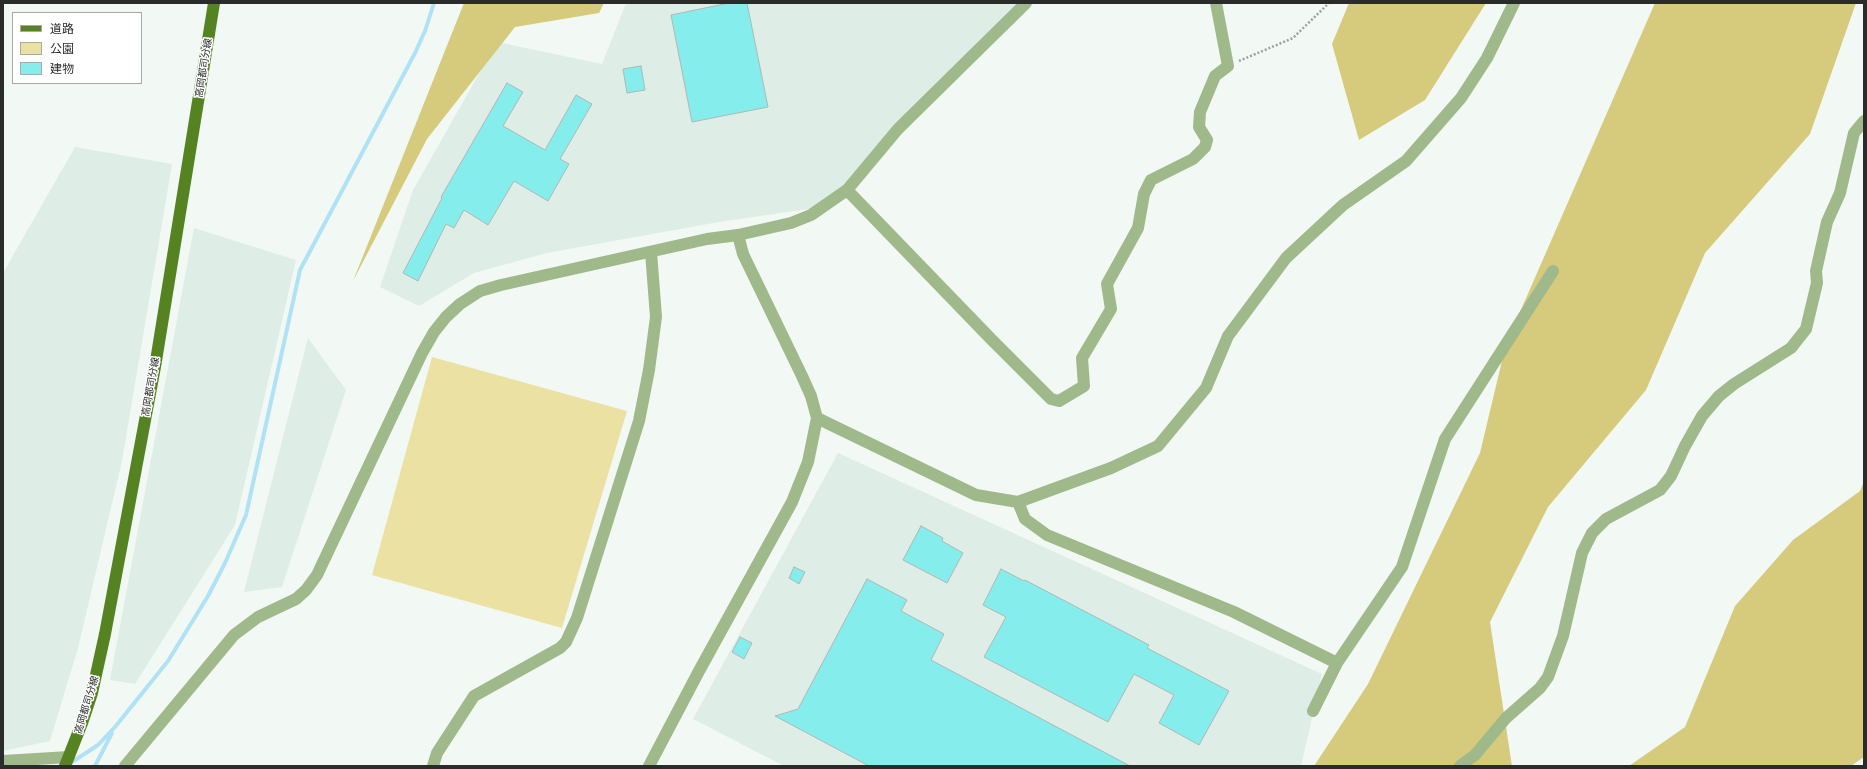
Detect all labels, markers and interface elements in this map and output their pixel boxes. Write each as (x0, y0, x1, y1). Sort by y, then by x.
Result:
legend (12, 12, 142, 84)
text: 道路 (50, 20, 74, 37)
street label: 高岡都司分線 (193, 37, 215, 99)
text: 公園 (50, 40, 74, 57)
text: 建物 (50, 60, 74, 77)
street label: 高岡都司分線 (140, 356, 162, 418)
street label: 高岡都司分線 (72, 675, 102, 735)

